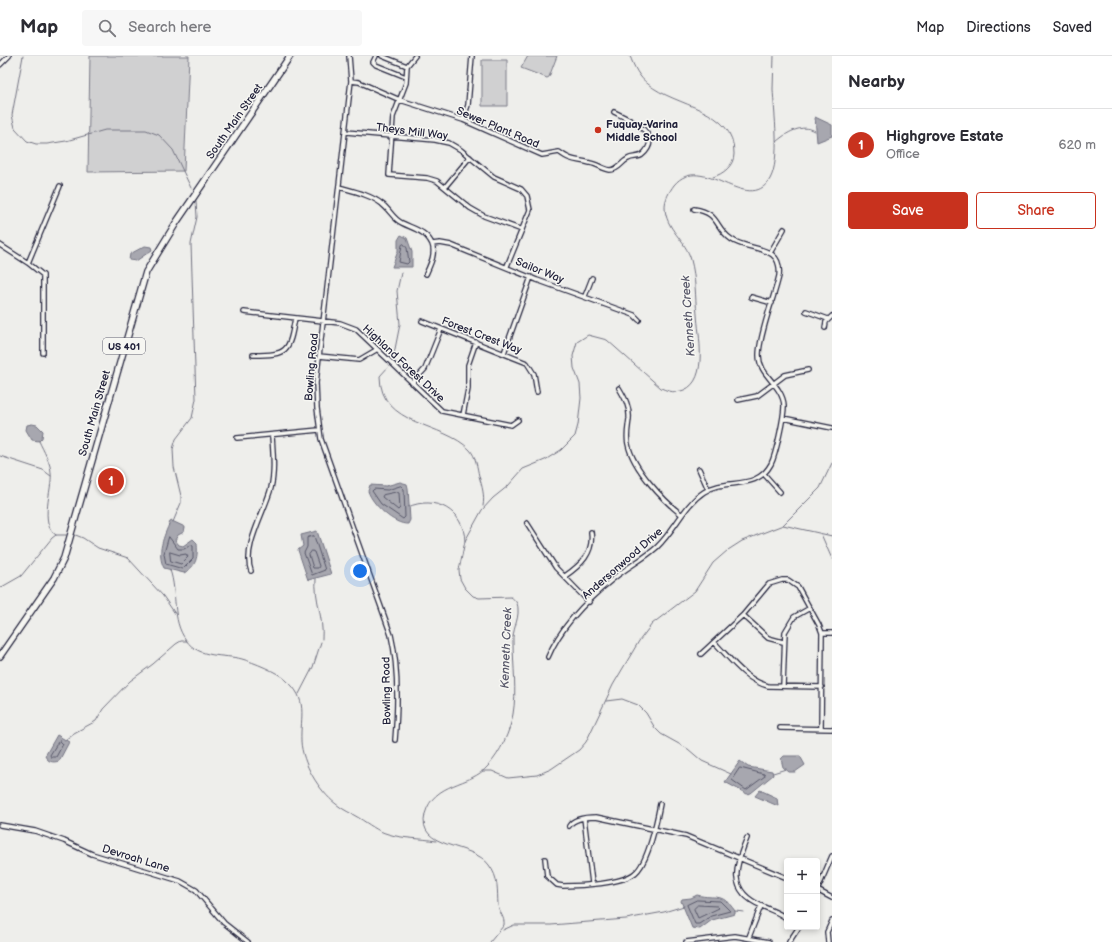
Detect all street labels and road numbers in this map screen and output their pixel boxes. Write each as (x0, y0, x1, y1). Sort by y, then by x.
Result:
street label: South Main Street (204, 81, 266, 161)
street label: Sewer Plant Road (454, 104, 541, 151)
street label: Theys Mill Way (375, 121, 449, 142)
street label: Sailor Way (514, 255, 566, 286)
street label: Forest Crest Way (440, 314, 524, 357)
street label: Highland Forest Drive (360, 322, 448, 405)
street label: Bowling Road (302, 332, 321, 402)
road number: US 401 (103, 338, 145, 354)
street label: South Main Street (76, 368, 113, 458)
street label: Andersonwood Drive (579, 525, 666, 602)
street label: Bowling Road (379, 657, 394, 725)
street label: Devroah Lane (101, 842, 172, 875)

